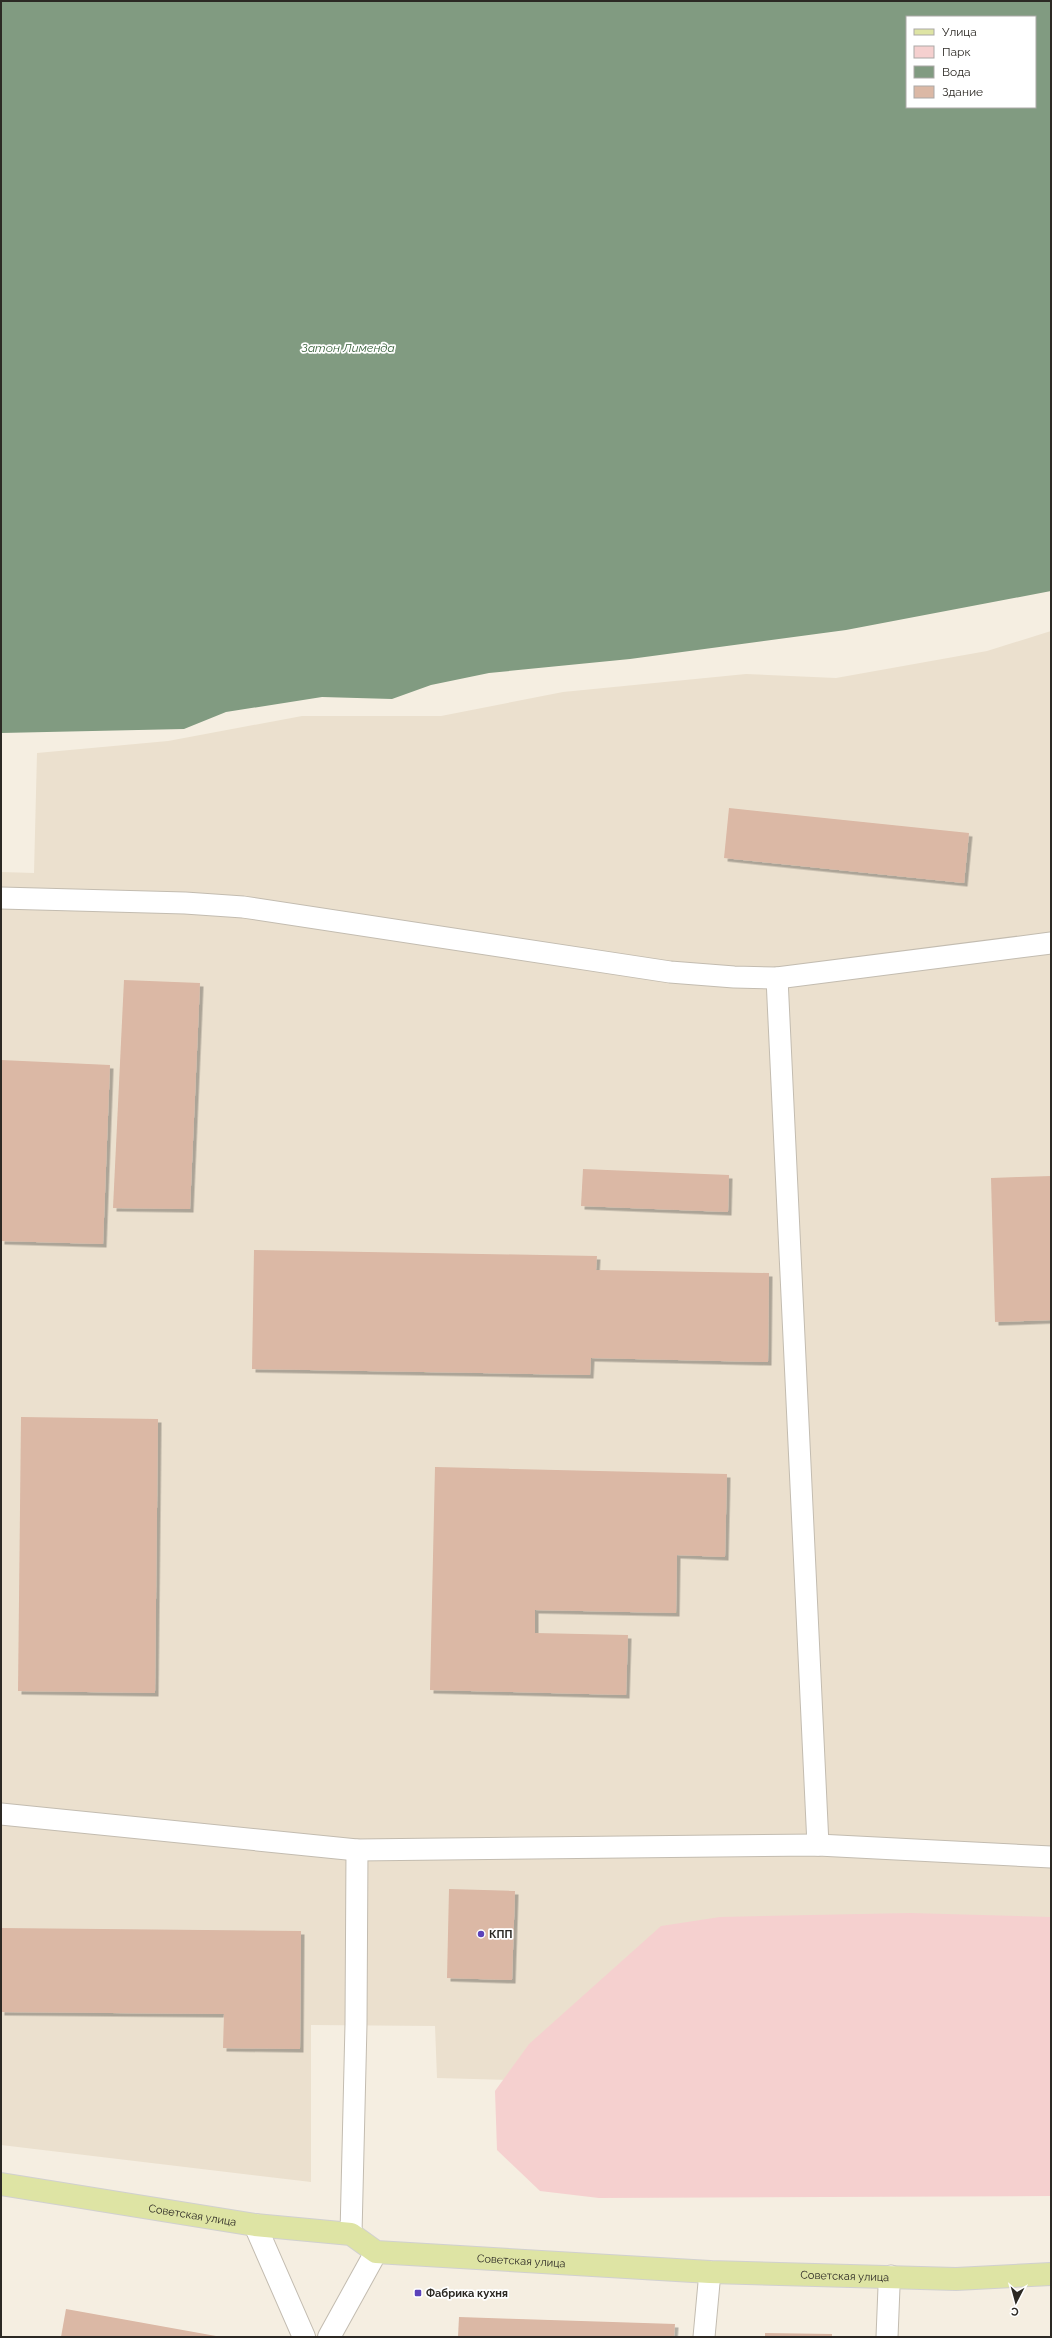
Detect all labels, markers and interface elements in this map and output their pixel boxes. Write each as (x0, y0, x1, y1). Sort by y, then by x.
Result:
legend (906, 16, 1036, 108)
text: Улица (942, 25, 977, 39)
text: Парк (942, 45, 971, 59)
text: Вода (942, 65, 971, 79)
text: Здание (942, 85, 983, 99)
water label: Затон Лименда (301, 341, 395, 355)
place label: КПП (489, 1928, 513, 1941)
marker: КПП (476, 1929, 486, 1939)
street label: Советская улица (148, 2201, 237, 2228)
street label: Советская улица (477, 2252, 566, 2270)
street label: Советская улица (800, 2268, 889, 2284)
north arrow (996, 2282, 1036, 2322)
place label: Фабрика кухня (426, 2287, 508, 2300)
marker: Фабрика кухня (413, 2288, 423, 2298)
text: С (1010, 2305, 1019, 2318)

